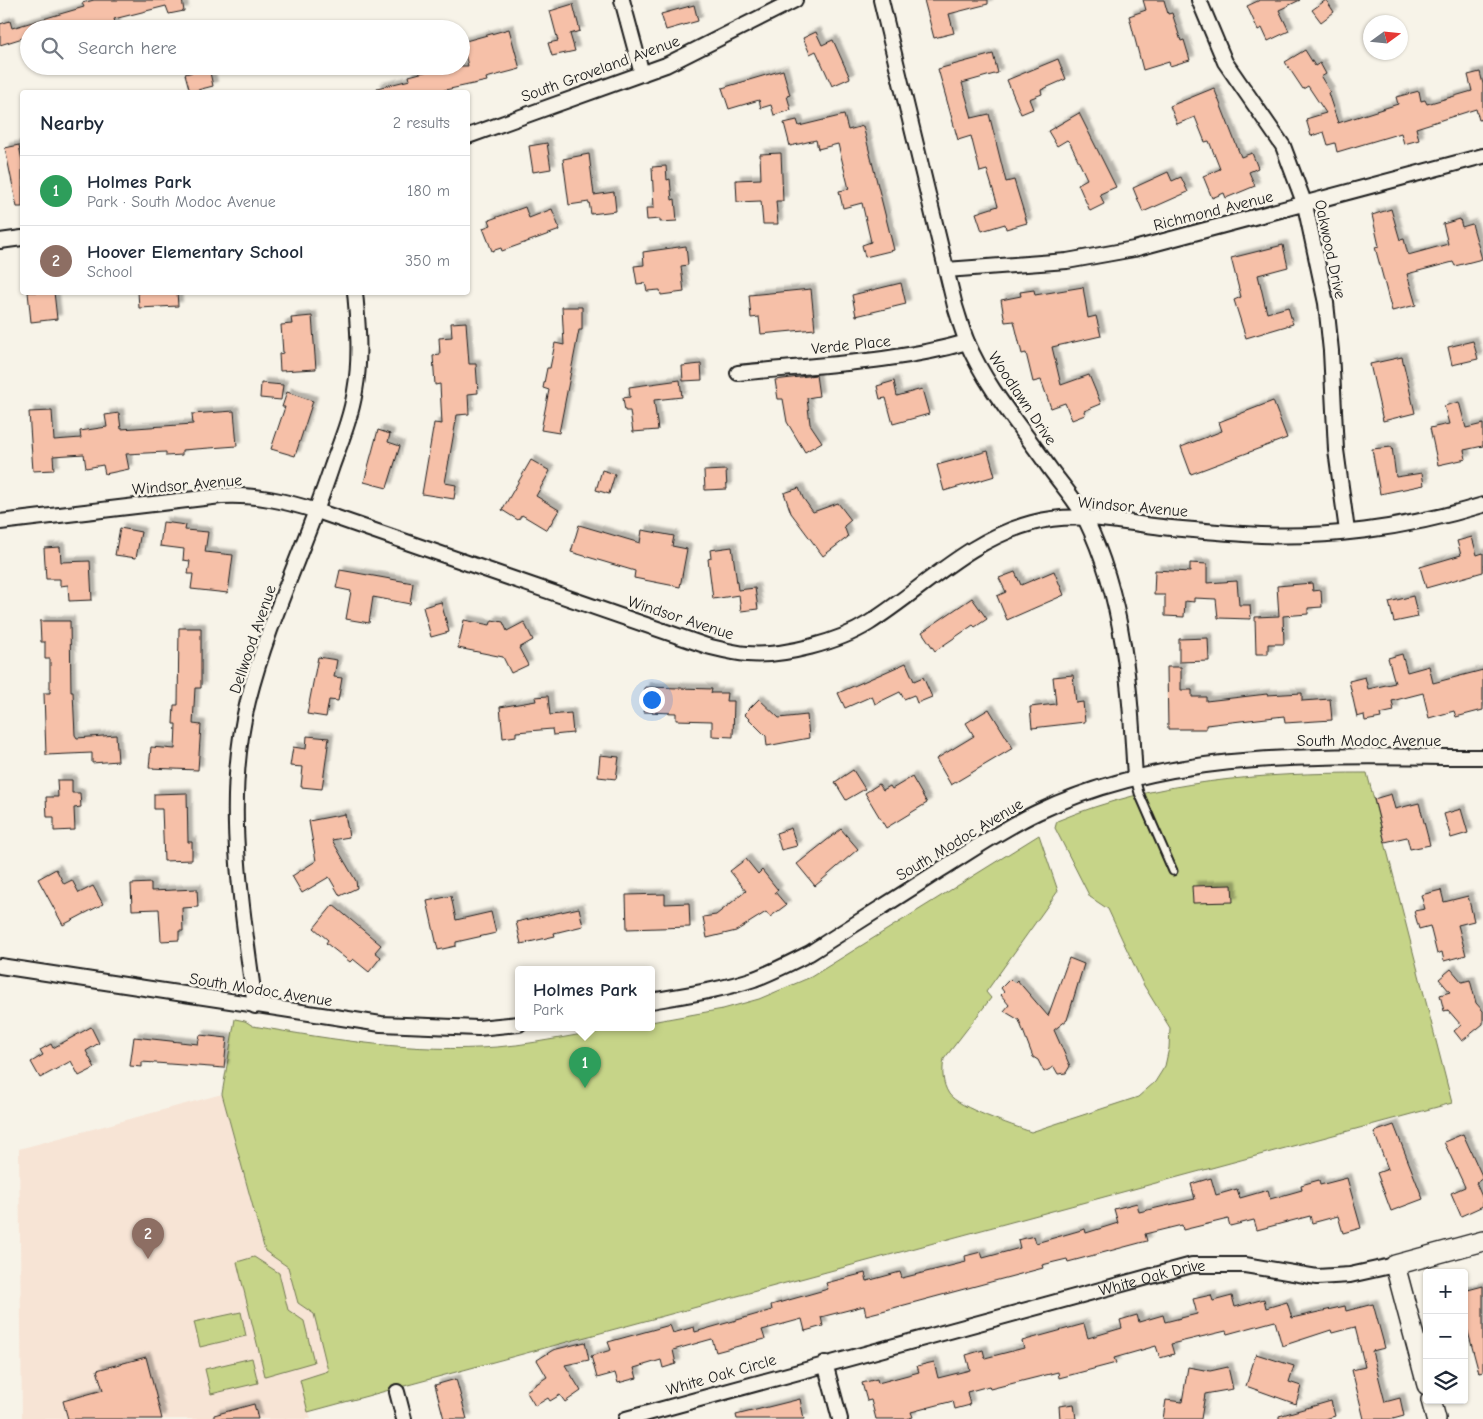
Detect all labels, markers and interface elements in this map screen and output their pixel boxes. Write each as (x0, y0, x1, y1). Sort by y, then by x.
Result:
north arrow (1363, 15, 1408, 60)
search box (20, 20, 470, 75)
street label: South Groveland Avenue (519, 32, 682, 106)
icon: search (38, 34, 66, 62)
text: Search here (78, 37, 177, 59)
text: Nearby (40, 111, 104, 135)
text: 2 results (393, 114, 450, 132)
text: Holmes Park (87, 171, 191, 193)
text: 1 (53, 182, 59, 200)
text: 180 m (407, 182, 450, 200)
street label: Richmond Avenue (1152, 187, 1275, 235)
text: Park · South Modoc Avenue (87, 193, 276, 211)
street label: Oakwood Drive (1311, 198, 1349, 300)
text: Hoover Elementary School (87, 241, 304, 263)
text: 2 (52, 252, 60, 270)
text: 350 m (405, 252, 450, 270)
text: School (87, 263, 133, 281)
street label: Verde Place (810, 332, 892, 358)
street label: Woodlawn Drive (984, 349, 1060, 449)
street label: Windsor Avenue (131, 471, 243, 499)
street label: Windsor Avenue (1077, 493, 1189, 521)
street label: Dellwood Avenue (226, 583, 280, 696)
street label: Windsor Avenue (625, 592, 736, 644)
your location (639, 687, 665, 713)
street label: South Modoc Avenue (1297, 732, 1441, 750)
street label: South Modoc Avenue (893, 795, 1026, 885)
popup (515, 966, 655, 1031)
street label: South Modoc Avenue (188, 970, 334, 1010)
text: Holmes Park (533, 979, 637, 1001)
text: Park (533, 1001, 564, 1019)
pin: 1 (569, 1047, 601, 1088)
pin: 2 (132, 1218, 164, 1259)
street label: White Oak Drive (1097, 1257, 1205, 1300)
map controls (1423, 1269, 1468, 1404)
button: + (1423, 1269, 1468, 1314)
button: − (1423, 1314, 1468, 1359)
street label: White Oak Circle (664, 1351, 778, 1399)
button: layers (1423, 1359, 1468, 1404)

